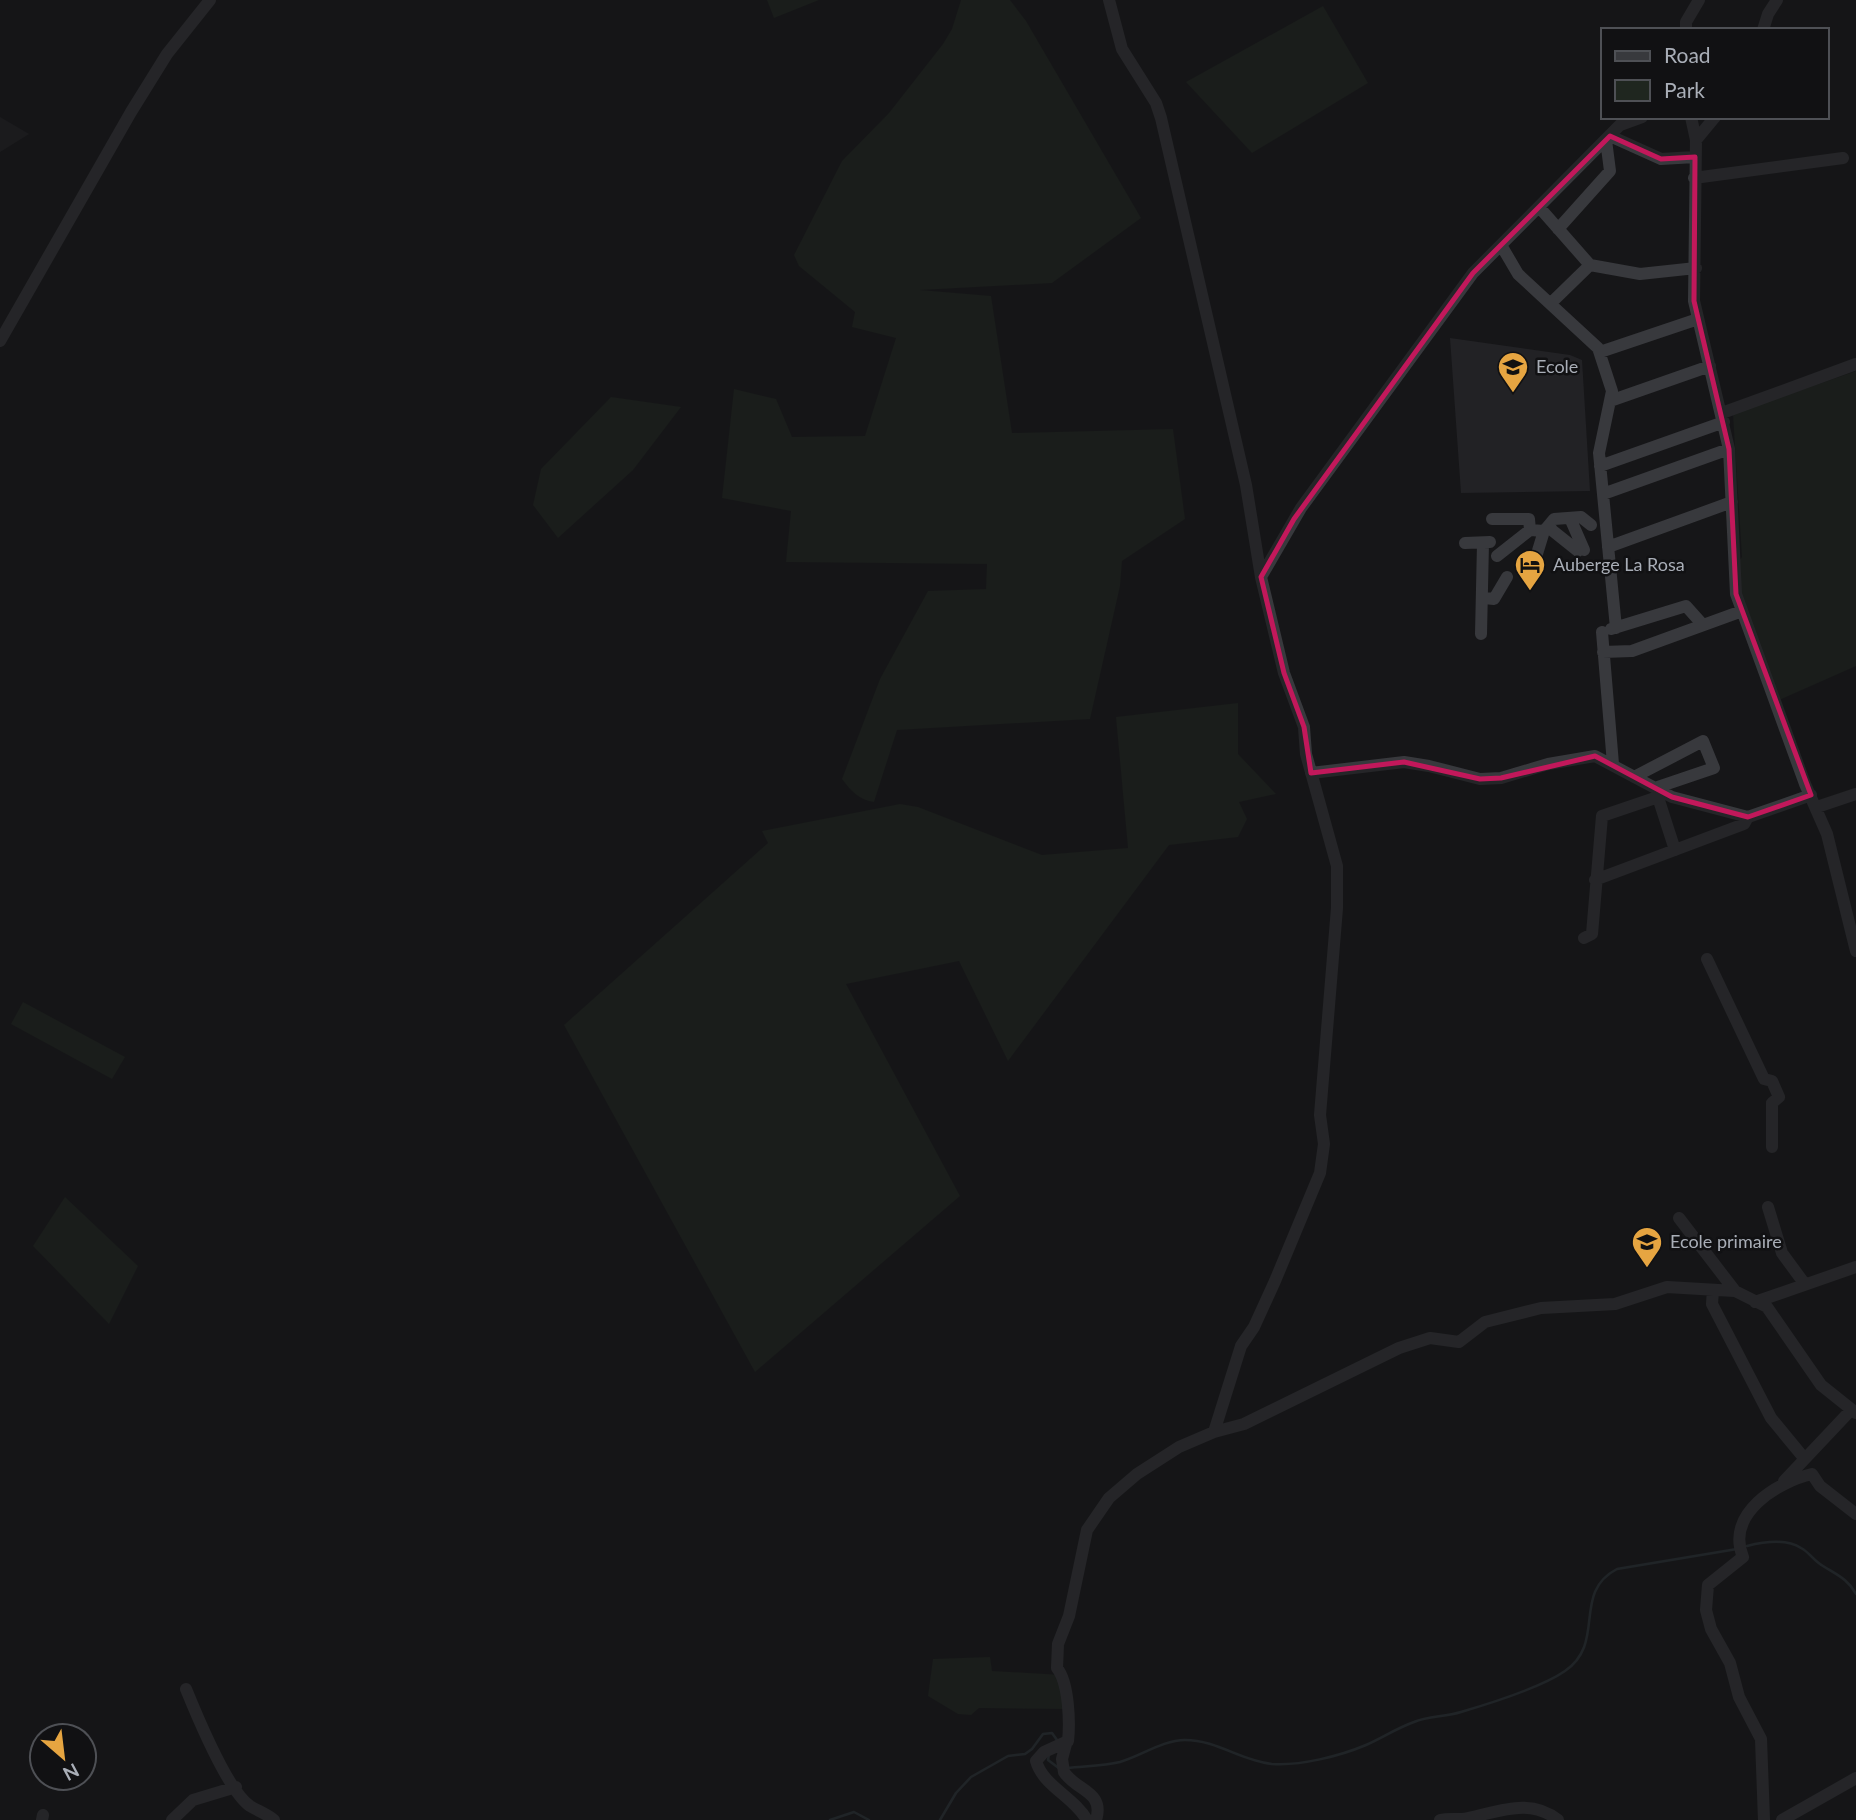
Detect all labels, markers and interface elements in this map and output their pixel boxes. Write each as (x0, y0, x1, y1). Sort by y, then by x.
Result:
legend (1601, 28, 1828, 119)
text: Road (1664, 42, 1711, 67)
text: Park (1664, 77, 1705, 102)
school or university icon: Ecole (1496, 350, 1530, 394)
place label: Ecole (1536, 355, 1578, 377)
hotel icon: Auberge La Rosa (1513, 548, 1547, 592)
place label: Auberge La Rosa (1553, 553, 1685, 575)
school or university icon: Ecole primaire (1630, 1225, 1664, 1269)
place label: Ecole primaire (1670, 1230, 1782, 1252)
north arrow (28, 1722, 98, 1792)
text: N (59, 1759, 83, 1786)

